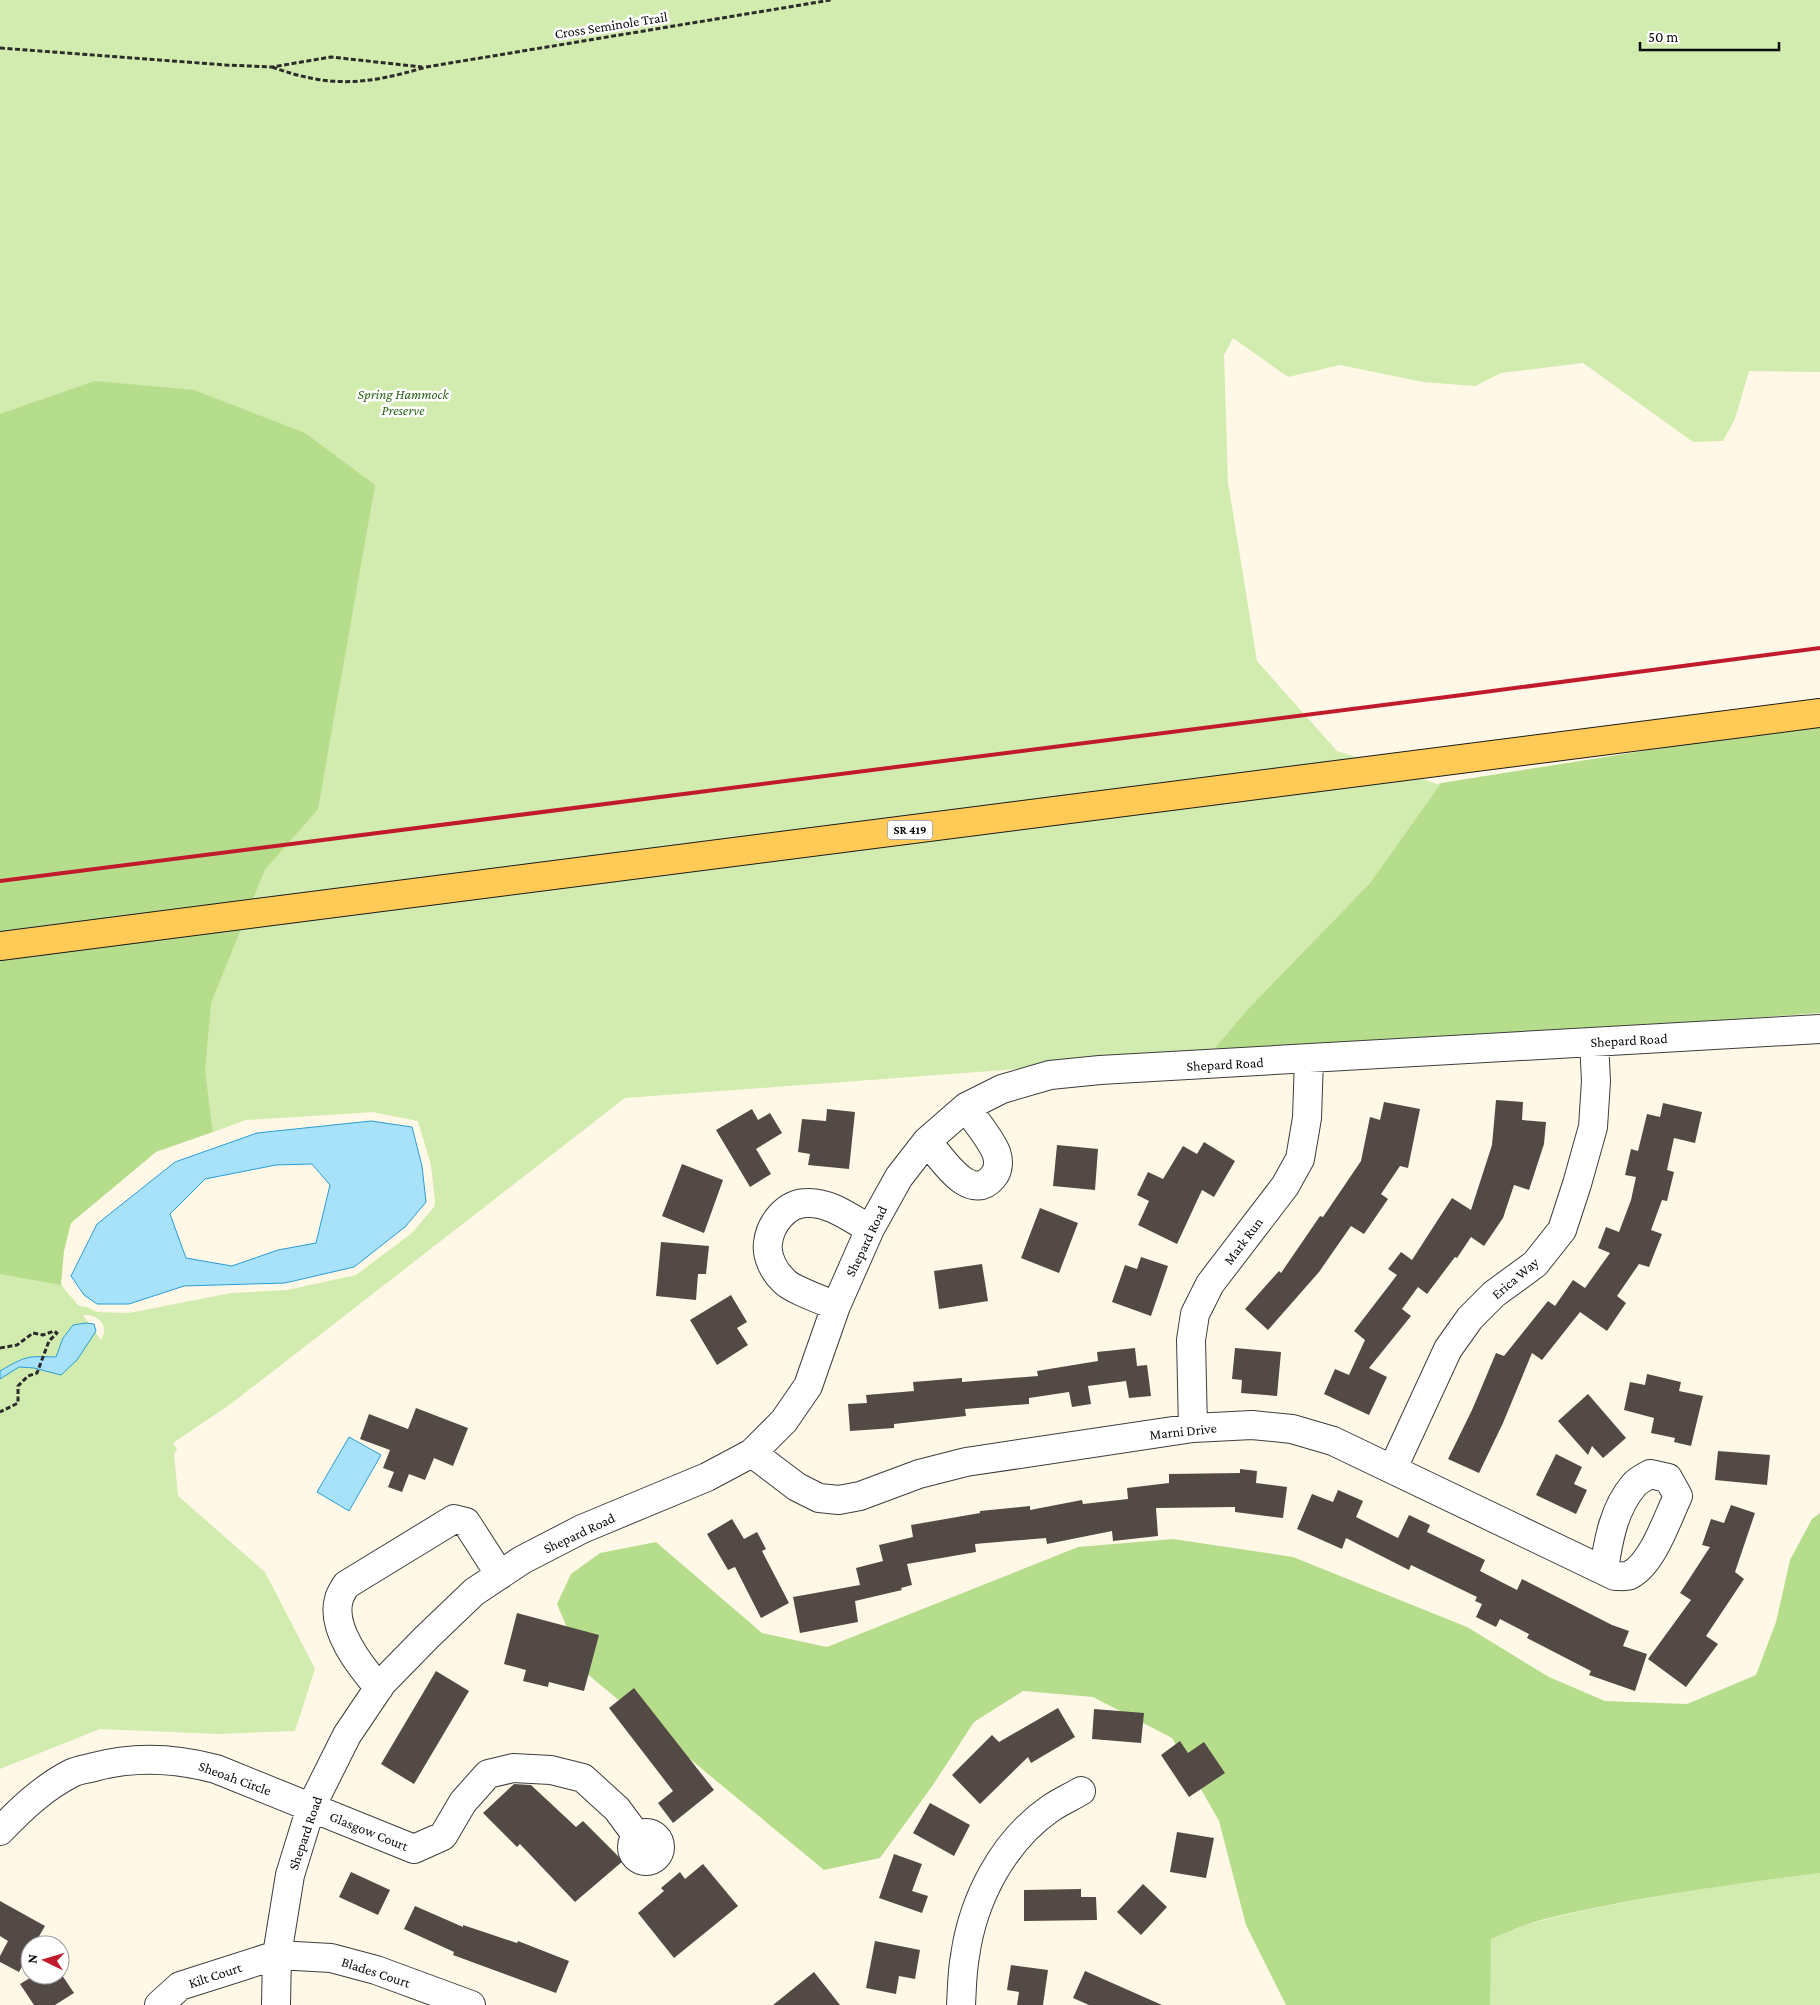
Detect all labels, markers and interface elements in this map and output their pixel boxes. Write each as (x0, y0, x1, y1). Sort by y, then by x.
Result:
street label: Cross Seminole Trail (553, 8, 669, 42)
scale bar (1640, 20, 1779, 52)
text: 50 m (1648, 29, 1678, 45)
park label: Spring Hammock Preserve (357, 386, 449, 418)
road number: SR 419 (888, 820, 932, 840)
street label: Shepard Road (1590, 1030, 1669, 1050)
street label: Shepard Road (1186, 1054, 1265, 1074)
street label: Shepard Road (842, 1202, 890, 1279)
street label: Mark Run (1220, 1214, 1266, 1268)
street label: Erica Way (1488, 1253, 1542, 1302)
street label: Marni Drive (1149, 1420, 1217, 1442)
street label: Shepard Road (541, 1509, 618, 1557)
street label: Sheoah Circle (197, 1757, 273, 1799)
street label: Shepard Road (285, 1793, 325, 1872)
street label: Glasgow Court (327, 1808, 411, 1854)
north arrow (20, 1935, 70, 1985)
text: N (24, 1953, 40, 1964)
street label: Blades Court (339, 1953, 413, 1991)
street label: Kilt Court (186, 1959, 244, 1991)

